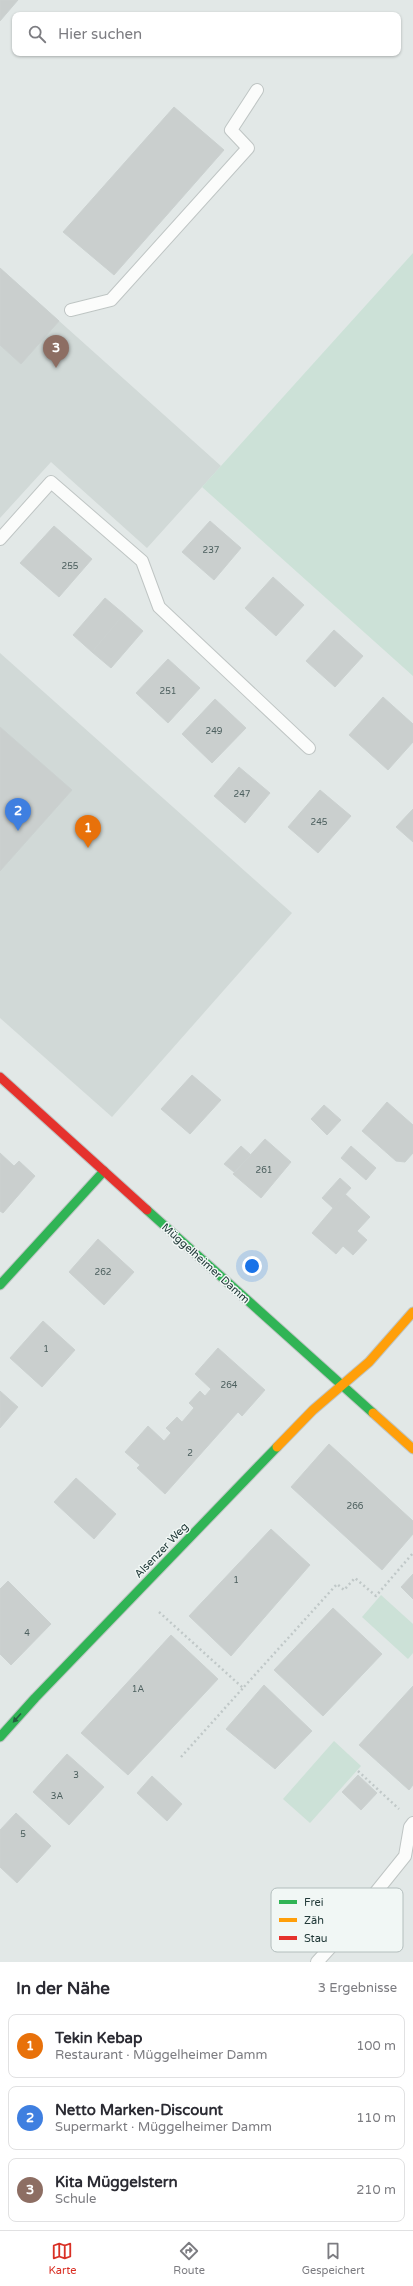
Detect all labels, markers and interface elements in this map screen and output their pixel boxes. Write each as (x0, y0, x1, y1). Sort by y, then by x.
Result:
search box (12, 12, 401, 56)
icon: search (26, 23, 48, 45)
text: Hier suchen (58, 25, 142, 43)
pin: 3 (43, 335, 69, 368)
house number: 237 (203, 545, 220, 556)
house number: 255 (62, 561, 79, 572)
house number: 251 (160, 686, 176, 697)
house number: 249 (206, 726, 223, 737)
house number: 247 (234, 789, 251, 800)
pin: 2 (5, 798, 31, 831)
pin: 1 (75, 815, 101, 848)
house number: 245 (311, 817, 328, 828)
house number: 261 (256, 1165, 272, 1176)
street label: Müggelheimer Damm (159, 1221, 252, 1306)
your location (242, 1256, 262, 1276)
house number: 262 (95, 1267, 111, 1278)
house number: 1 (43, 1344, 49, 1355)
house number: 264 (221, 1380, 238, 1391)
house number: 2 (187, 1448, 193, 1459)
house number: 266 (347, 1501, 364, 1512)
street label: Alsenzer Weg (132, 1520, 191, 1581)
house number: 1 (233, 1575, 239, 1586)
house number: 4 (24, 1628, 30, 1639)
house number: 1A (132, 1684, 144, 1695)
one-way arrow (13, 1713, 22, 1723)
house number: 3 (73, 1770, 79, 1781)
house number: 3A (51, 1791, 63, 1802)
house number: 5 (20, 1829, 26, 1840)
legend (271, 1888, 403, 1952)
text: Frei (304, 1896, 323, 1909)
text: Zäh (304, 1914, 324, 1927)
text: Stau (304, 1932, 328, 1945)
text: In der Nähe (16, 1978, 110, 1999)
text: 3 Ergebnisse (318, 1980, 397, 1996)
text: Tekin Kebap (55, 2029, 143, 2047)
text: 1 (26, 2038, 34, 2054)
text: 100 m (356, 2038, 396, 2054)
text: Restaurant · Müggelheimer Damm (55, 2047, 267, 2063)
text: Netto Marken-Discount (55, 2101, 223, 2119)
text: 2 (26, 2110, 34, 2126)
text: 110 m (356, 2110, 396, 2126)
text: Supermarkt · Müggelheimer Damm (55, 2119, 272, 2135)
text: Kita Müggelstern (55, 2173, 178, 2191)
text: 3 (26, 2182, 34, 2198)
text: 210 m (356, 2182, 396, 2198)
text: Schule (55, 2191, 96, 2207)
tab: Karte (48, 2240, 77, 2277)
tab: Route (173, 2240, 205, 2277)
tab: Gespeichert (302, 2240, 365, 2277)

